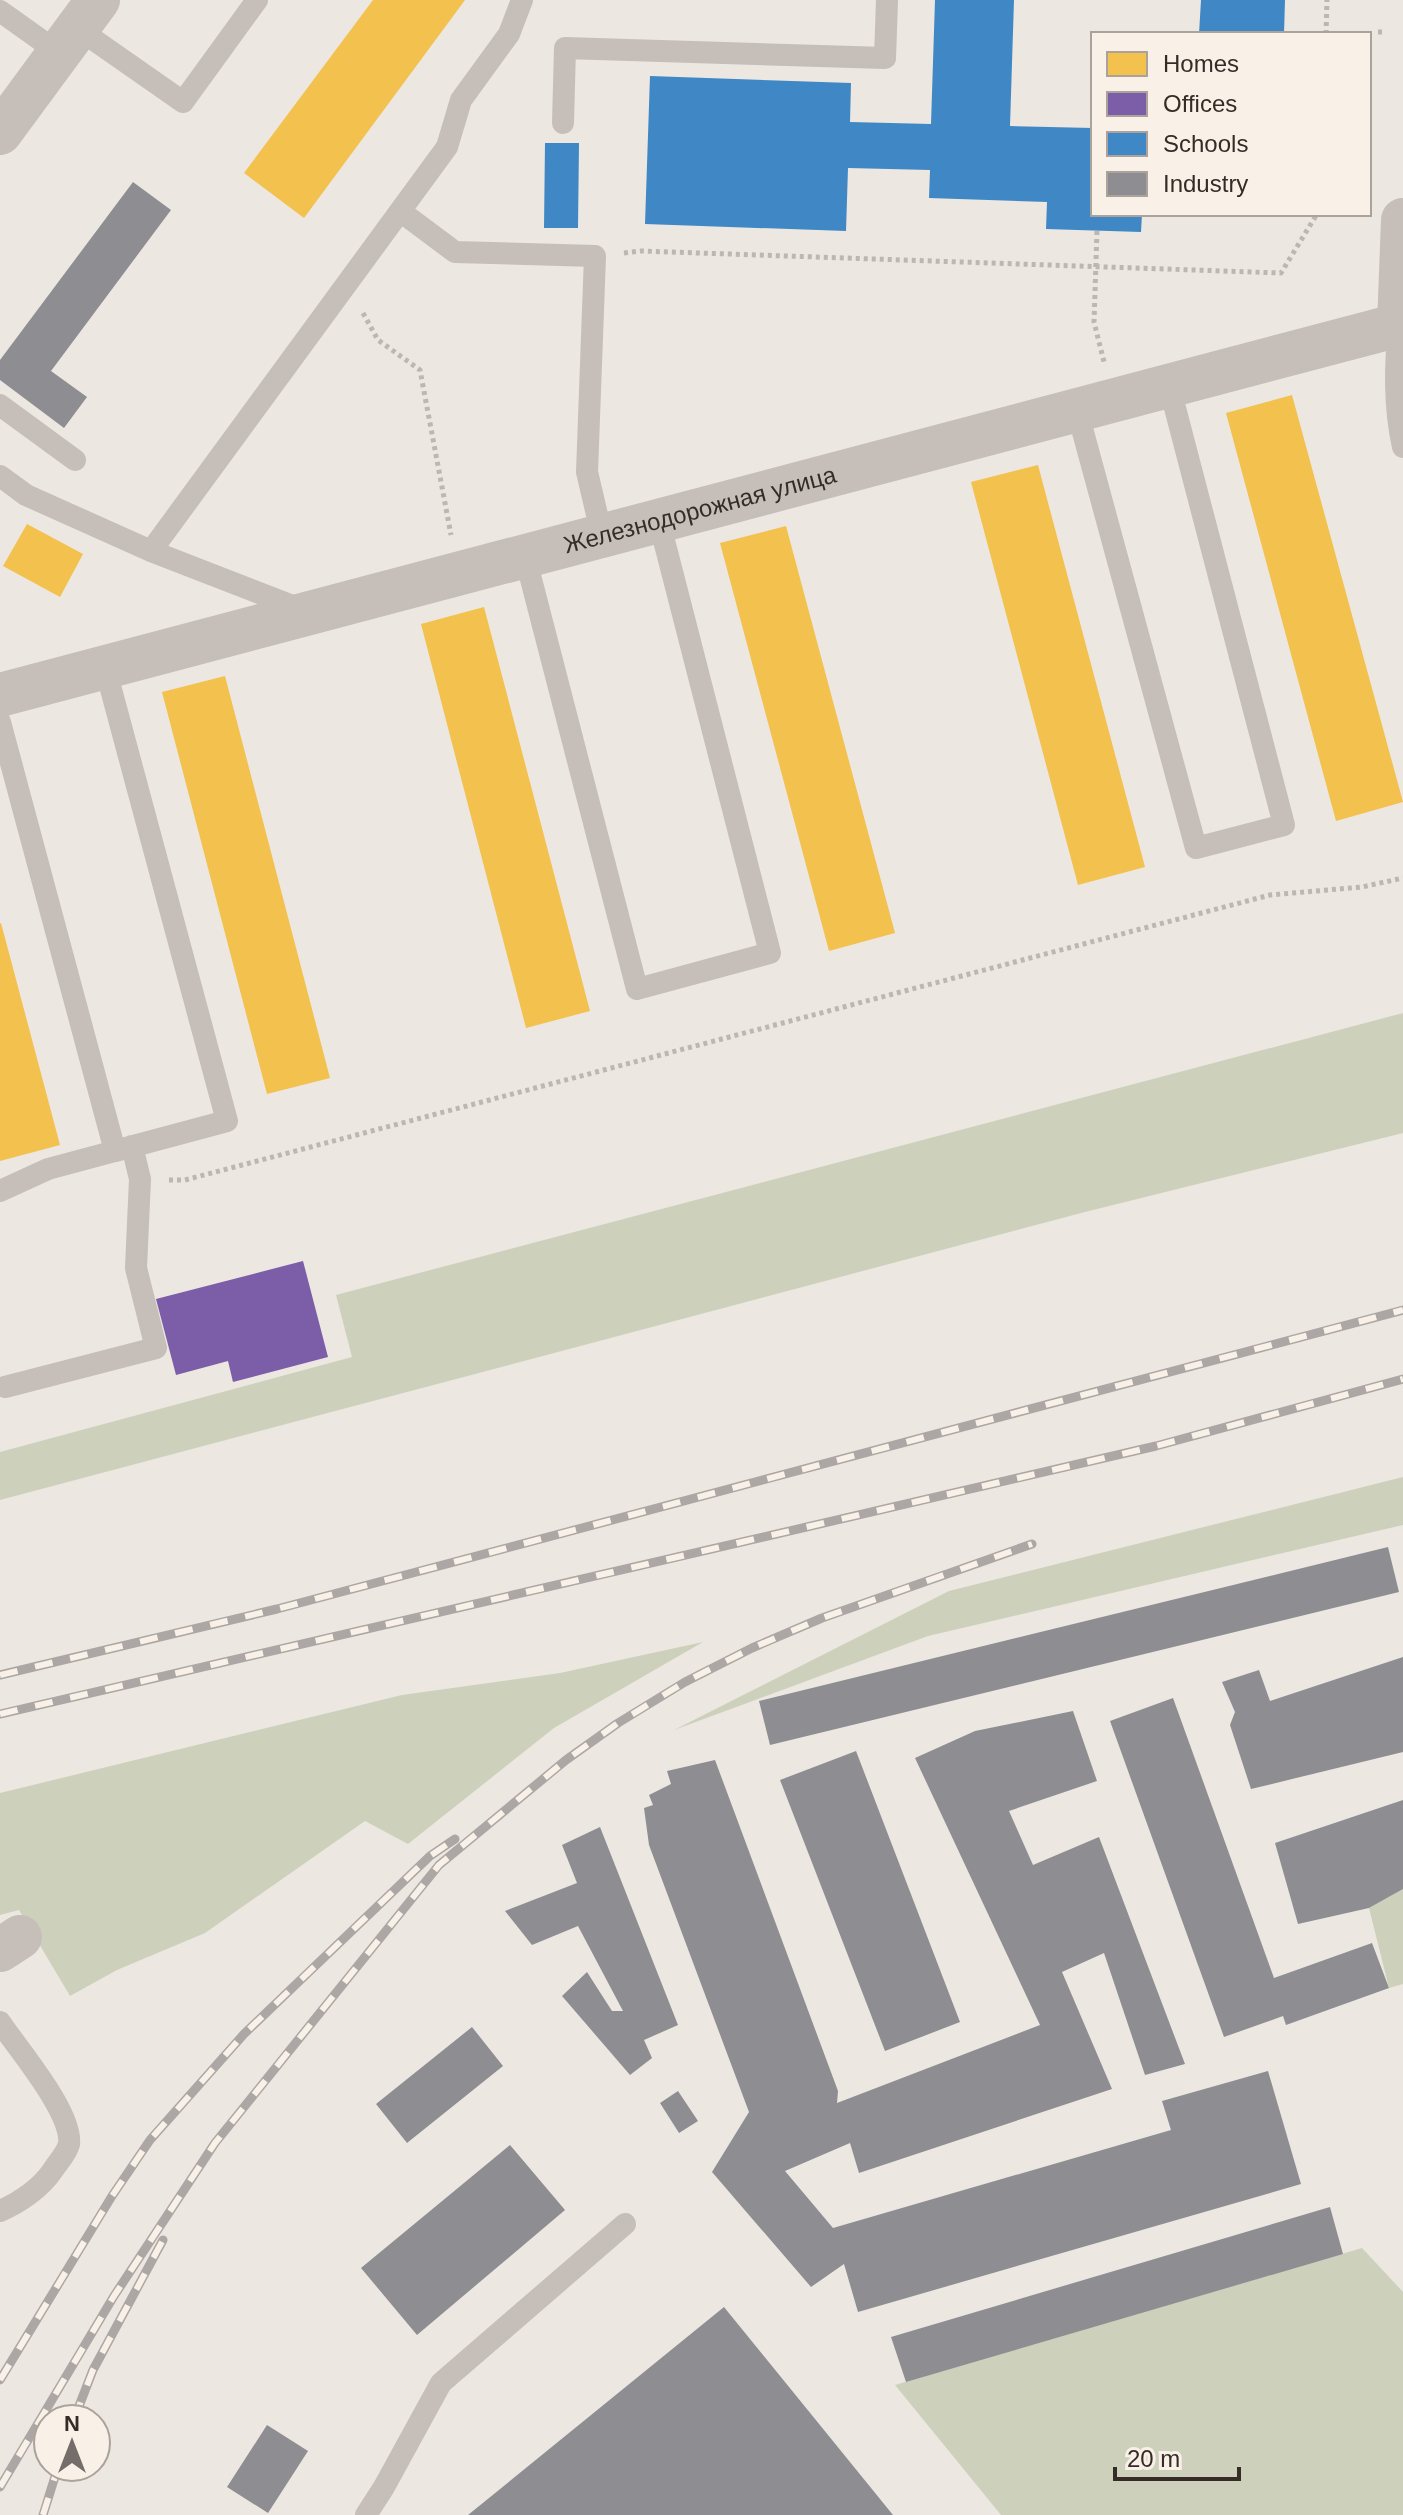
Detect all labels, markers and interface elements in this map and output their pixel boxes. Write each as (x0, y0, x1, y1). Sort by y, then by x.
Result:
legend (1091, 32, 1371, 216)
text: Homes (1163, 50, 1239, 77)
text: Offices (1163, 90, 1237, 117)
text: Schools (1163, 130, 1248, 157)
text: Industry (1163, 170, 1248, 197)
street label: Железнодорожная улица (561, 460, 840, 558)
north arrow (32, 2403, 112, 2483)
text: N (64, 2411, 80, 2436)
scale bar (1115, 2431, 1239, 2481)
text: 20 m (1127, 2445, 1180, 2472)

